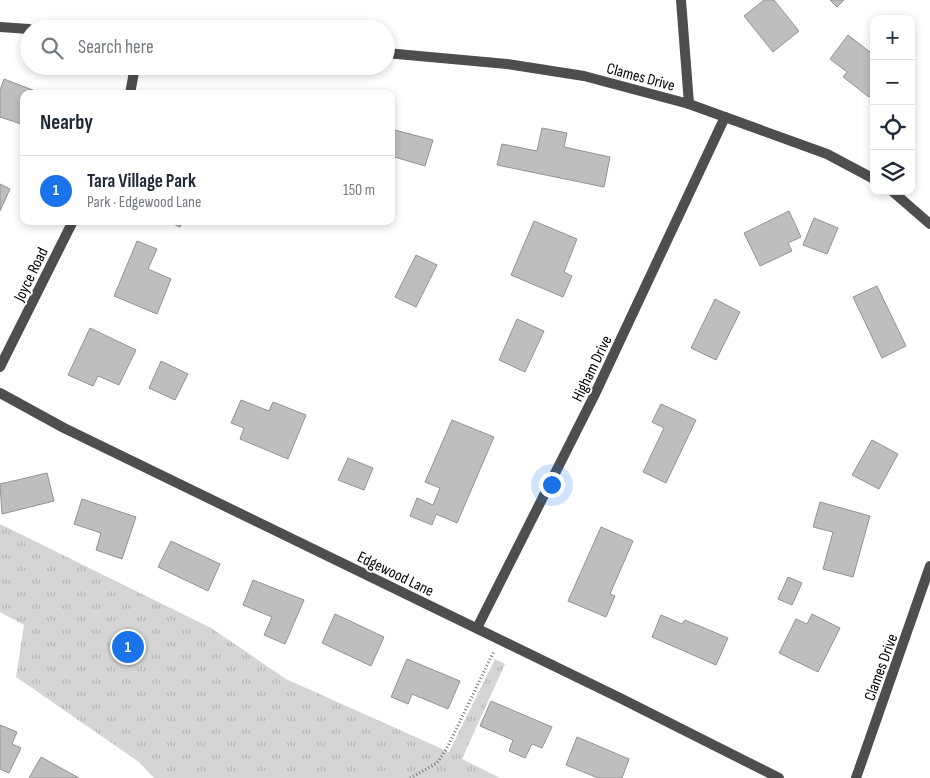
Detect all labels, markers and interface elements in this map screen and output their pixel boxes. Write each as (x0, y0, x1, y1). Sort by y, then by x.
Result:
map controls (870, 15, 915, 195)
button: + (870, 15, 915, 60)
search box (20, 20, 395, 75)
icon: search (38, 34, 66, 62)
text: Search here (78, 36, 154, 59)
street label: Clames Drive (604, 59, 677, 96)
button: − (870, 60, 915, 105)
button: locate (870, 105, 915, 150)
text: Nearby (40, 110, 93, 135)
button: layers (870, 150, 915, 195)
text: Tara Village Park (87, 170, 196, 193)
text: 1 (53, 181, 59, 200)
text: 150 m (343, 181, 375, 200)
text: Park · Edgewood Lane (87, 193, 201, 212)
street label: Joyce Road (10, 245, 53, 306)
street label: Higham Drive (568, 332, 617, 405)
your location (539, 472, 565, 498)
street label: Edgewood Lane (354, 548, 437, 601)
pin: 1 (112, 628, 144, 666)
street label: Clames Drive (861, 631, 902, 704)

